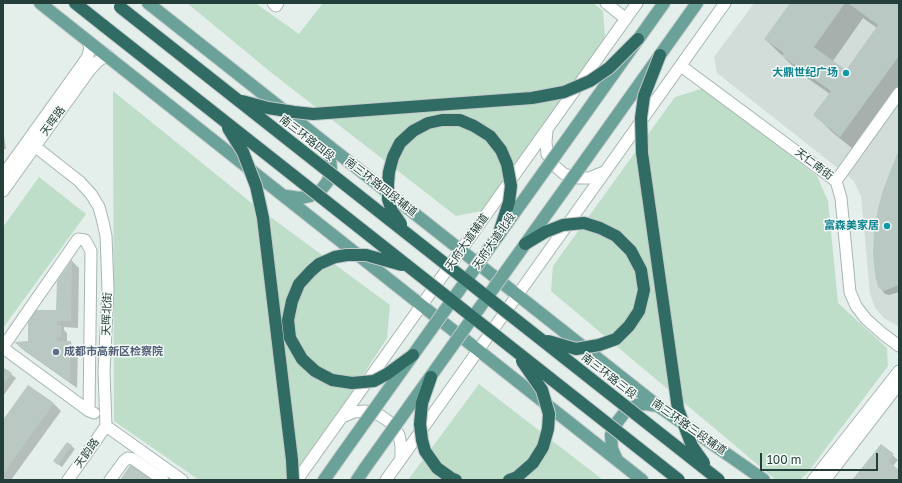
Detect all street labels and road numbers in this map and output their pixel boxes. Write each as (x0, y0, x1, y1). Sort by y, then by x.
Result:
street label: 天晖路 (38, 104, 68, 138)
street label: 南三环路四段 (277, 112, 337, 164)
street label: 天仁南街 (792, 145, 836, 183)
street label: 南三环路四段辅道 (342, 155, 420, 219)
street label: 天府大道北段 (470, 210, 518, 272)
street label: 天府大道辅道 (443, 211, 491, 273)
street label: 天晖北街 (100, 292, 114, 336)
street label: 南三环路三段 (579, 350, 639, 402)
street label: 南三环路三段辅道 (649, 396, 729, 458)
street label: 天韵路 (72, 436, 102, 470)

